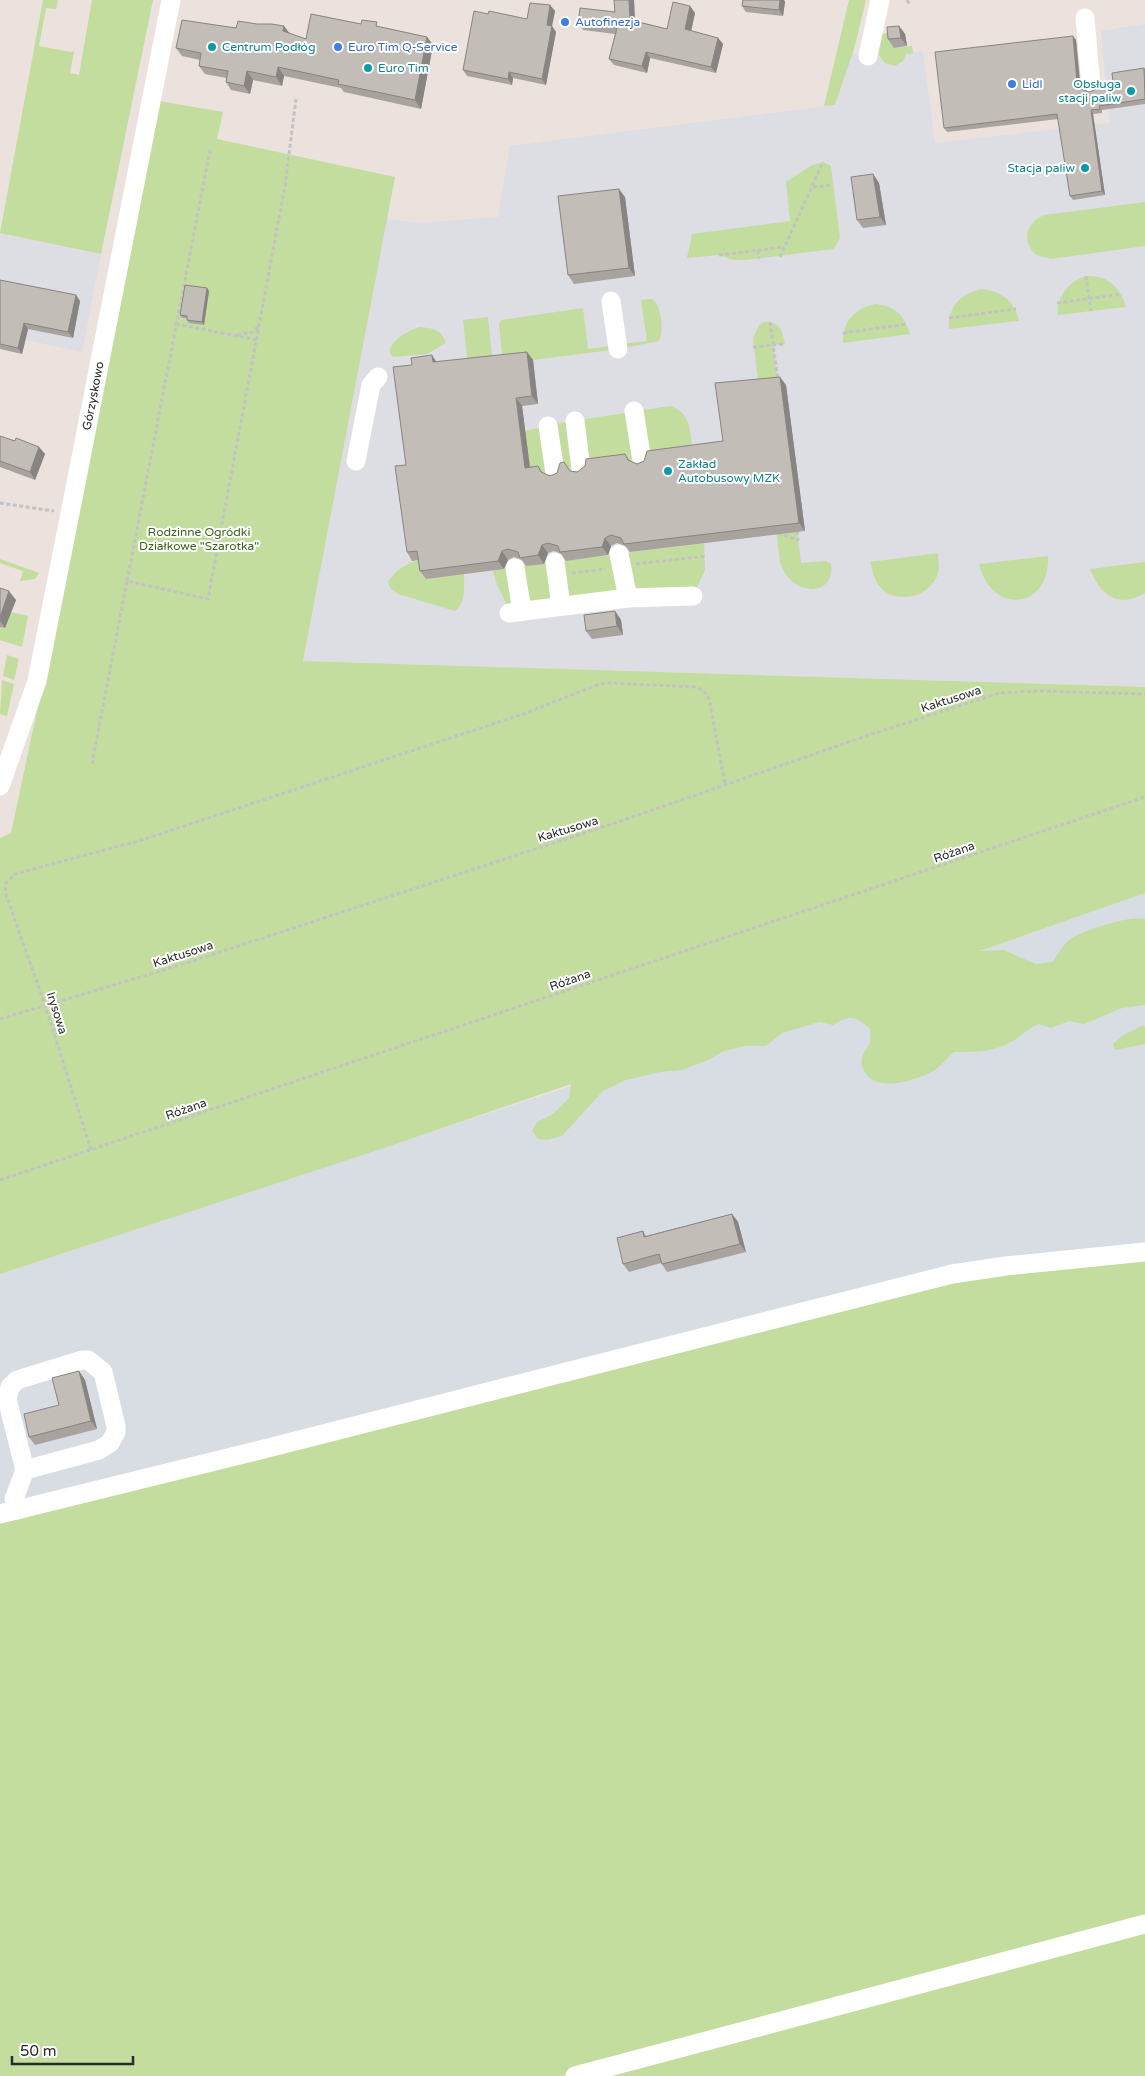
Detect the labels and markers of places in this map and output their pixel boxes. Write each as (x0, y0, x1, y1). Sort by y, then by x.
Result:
place label: Autofinezja (575, 15, 640, 29)
marker: Autofinezja (559, 16, 571, 28)
place label: Centrum Podłóg (222, 40, 315, 54)
place label: Euro Tim Q-Service (348, 40, 458, 54)
marker: Centrum Podłóg (206, 41, 218, 53)
marker: Euro Tim Q-Service (332, 41, 344, 53)
place label: Euro Tim (378, 61, 429, 75)
marker: Euro Tim (362, 62, 374, 74)
place label: Lidl (1022, 77, 1042, 91)
place label: Obsługa stacji paliw (1059, 77, 1121, 105)
marker: Lidl (1006, 78, 1018, 90)
marker: Obsługa stacji paliw (1125, 85, 1137, 97)
place label: Stacja paliw (1007, 161, 1075, 175)
marker: Stacja paliw (1079, 162, 1091, 174)
place label: Zakład Autobusowy MZK (678, 457, 780, 485)
marker: Zakład Autobusowy MZK (662, 465, 674, 477)

